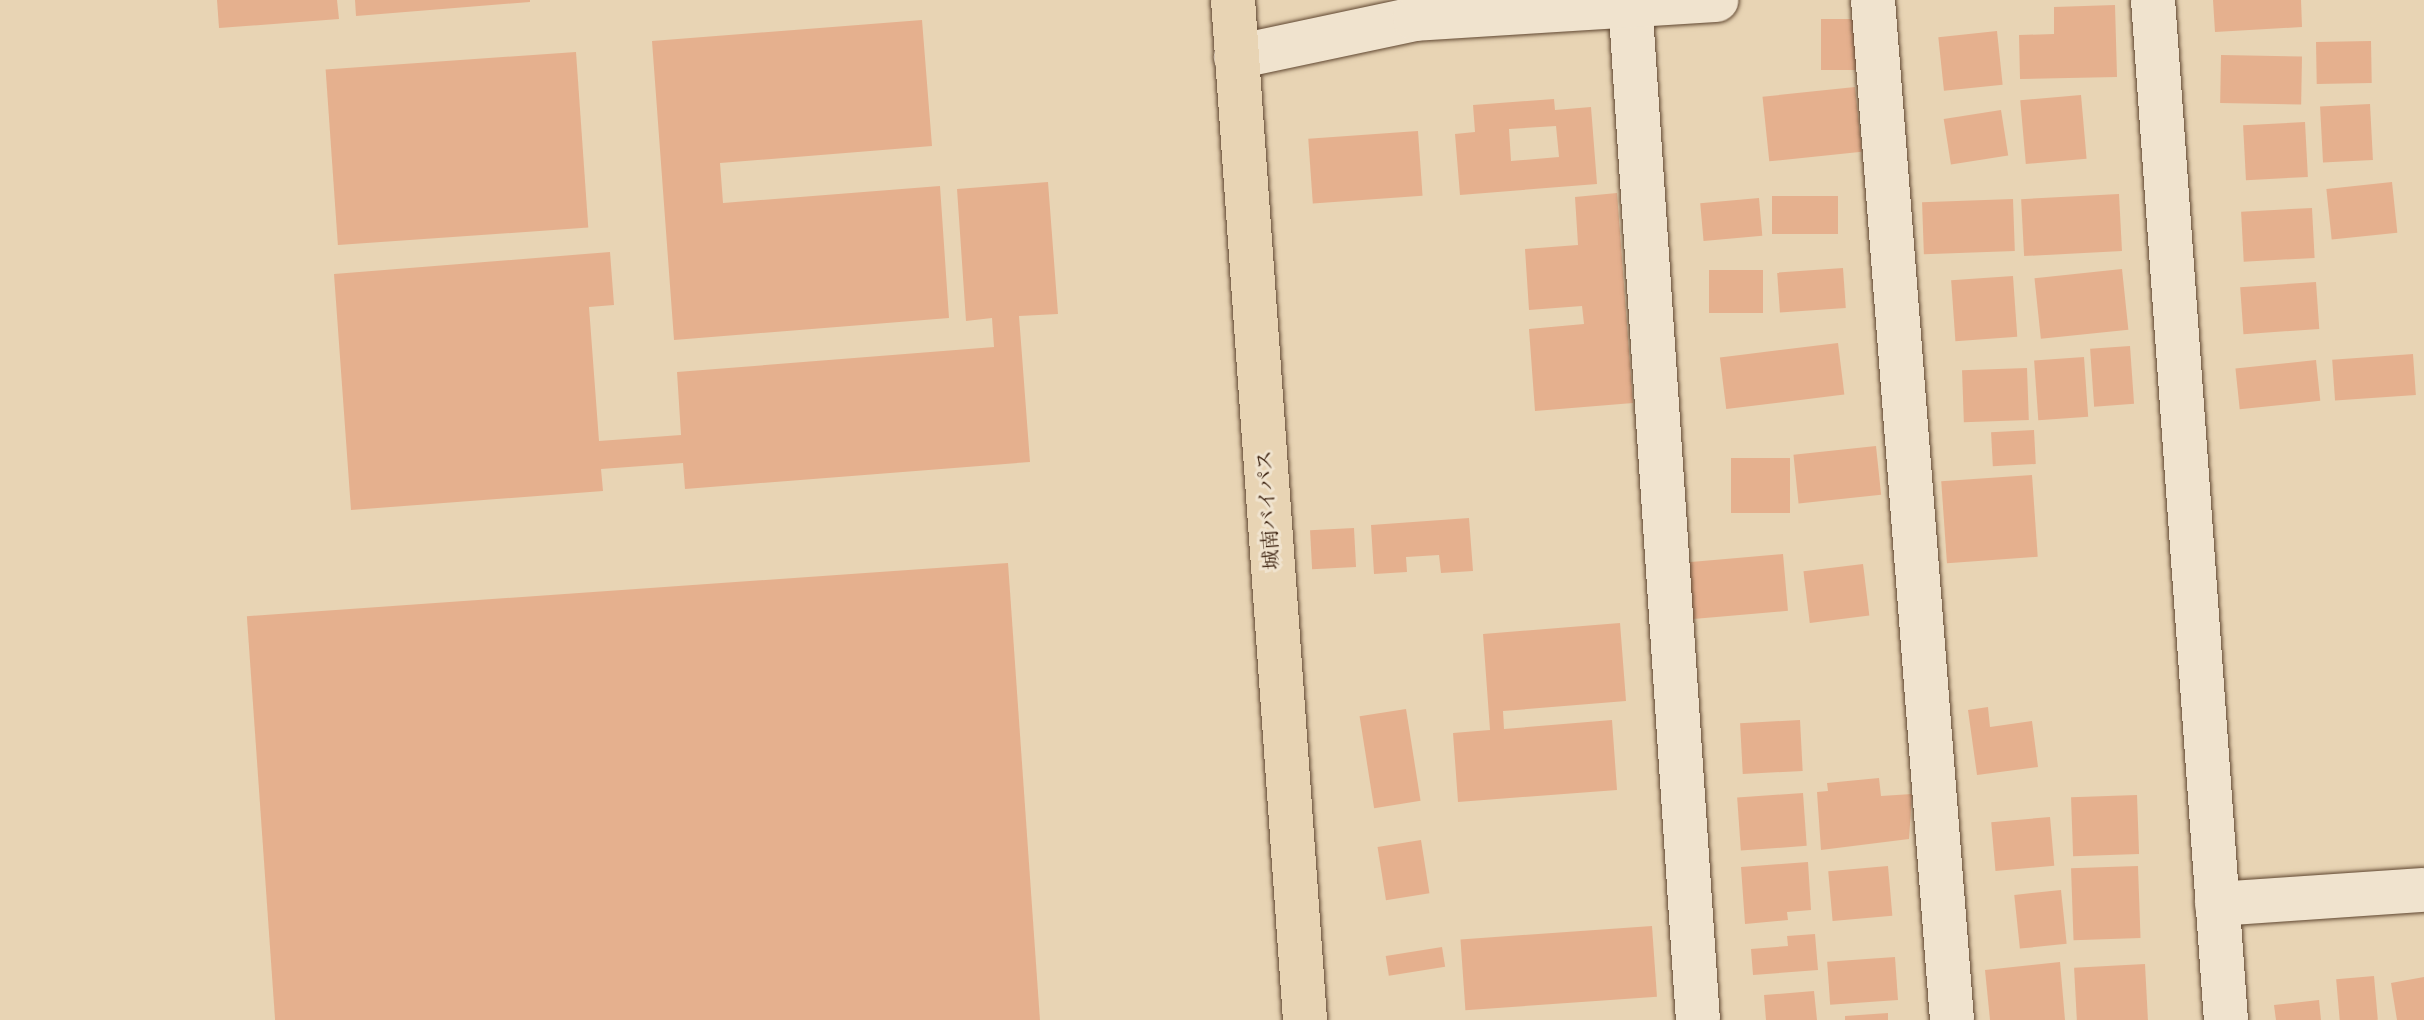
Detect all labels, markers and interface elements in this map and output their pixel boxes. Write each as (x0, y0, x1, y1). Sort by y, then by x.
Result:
street label: 城南バイパス (1252, 449, 1284, 571)

